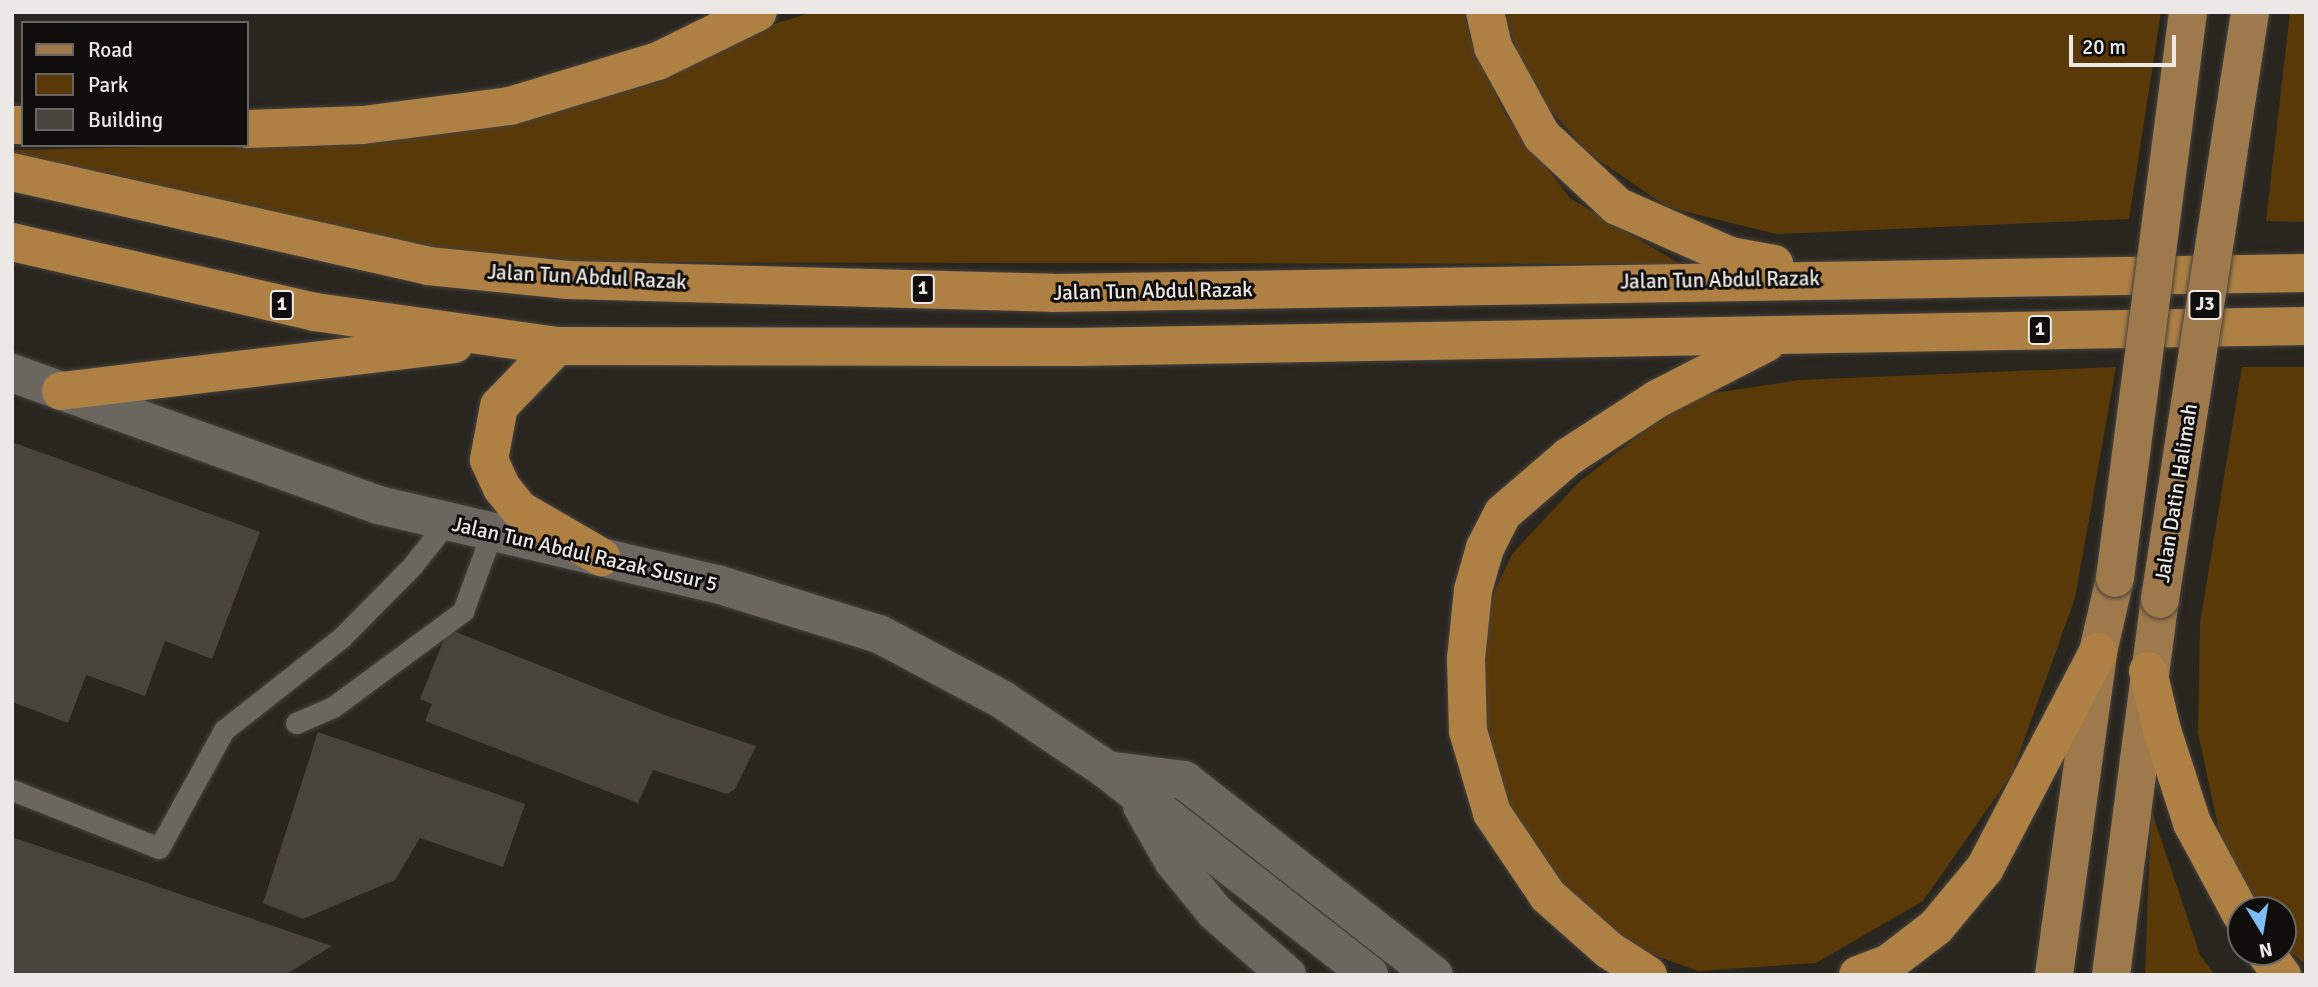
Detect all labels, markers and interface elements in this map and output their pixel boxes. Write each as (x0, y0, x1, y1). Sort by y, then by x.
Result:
legend (21, 21, 248, 147)
scale bar (2073, 21, 2180, 65)
text: 20 m (2082, 34, 2126, 60)
text: Road (88, 37, 133, 63)
text: Park (88, 72, 128, 98)
text: Building (88, 107, 163, 133)
street label: Jalan Tun Abdul Razak (487, 259, 687, 295)
street label: Jalan Tun Abdul Razak (1620, 266, 1820, 294)
road number: 1 (911, 274, 935, 304)
street label: Jalan Tun Abdul Razak (1053, 277, 1253, 305)
road number: 1 (270, 290, 294, 320)
road number: J3 (2188, 290, 2222, 320)
road number: 1 (2028, 314, 2052, 346)
street label: Jalan Datin Halimah (2149, 402, 2203, 584)
street label: Jalan Tun Abdul Razak Susur 5 (450, 511, 720, 597)
north arrow (2227, 896, 2297, 966)
text: N (2257, 937, 2274, 963)

